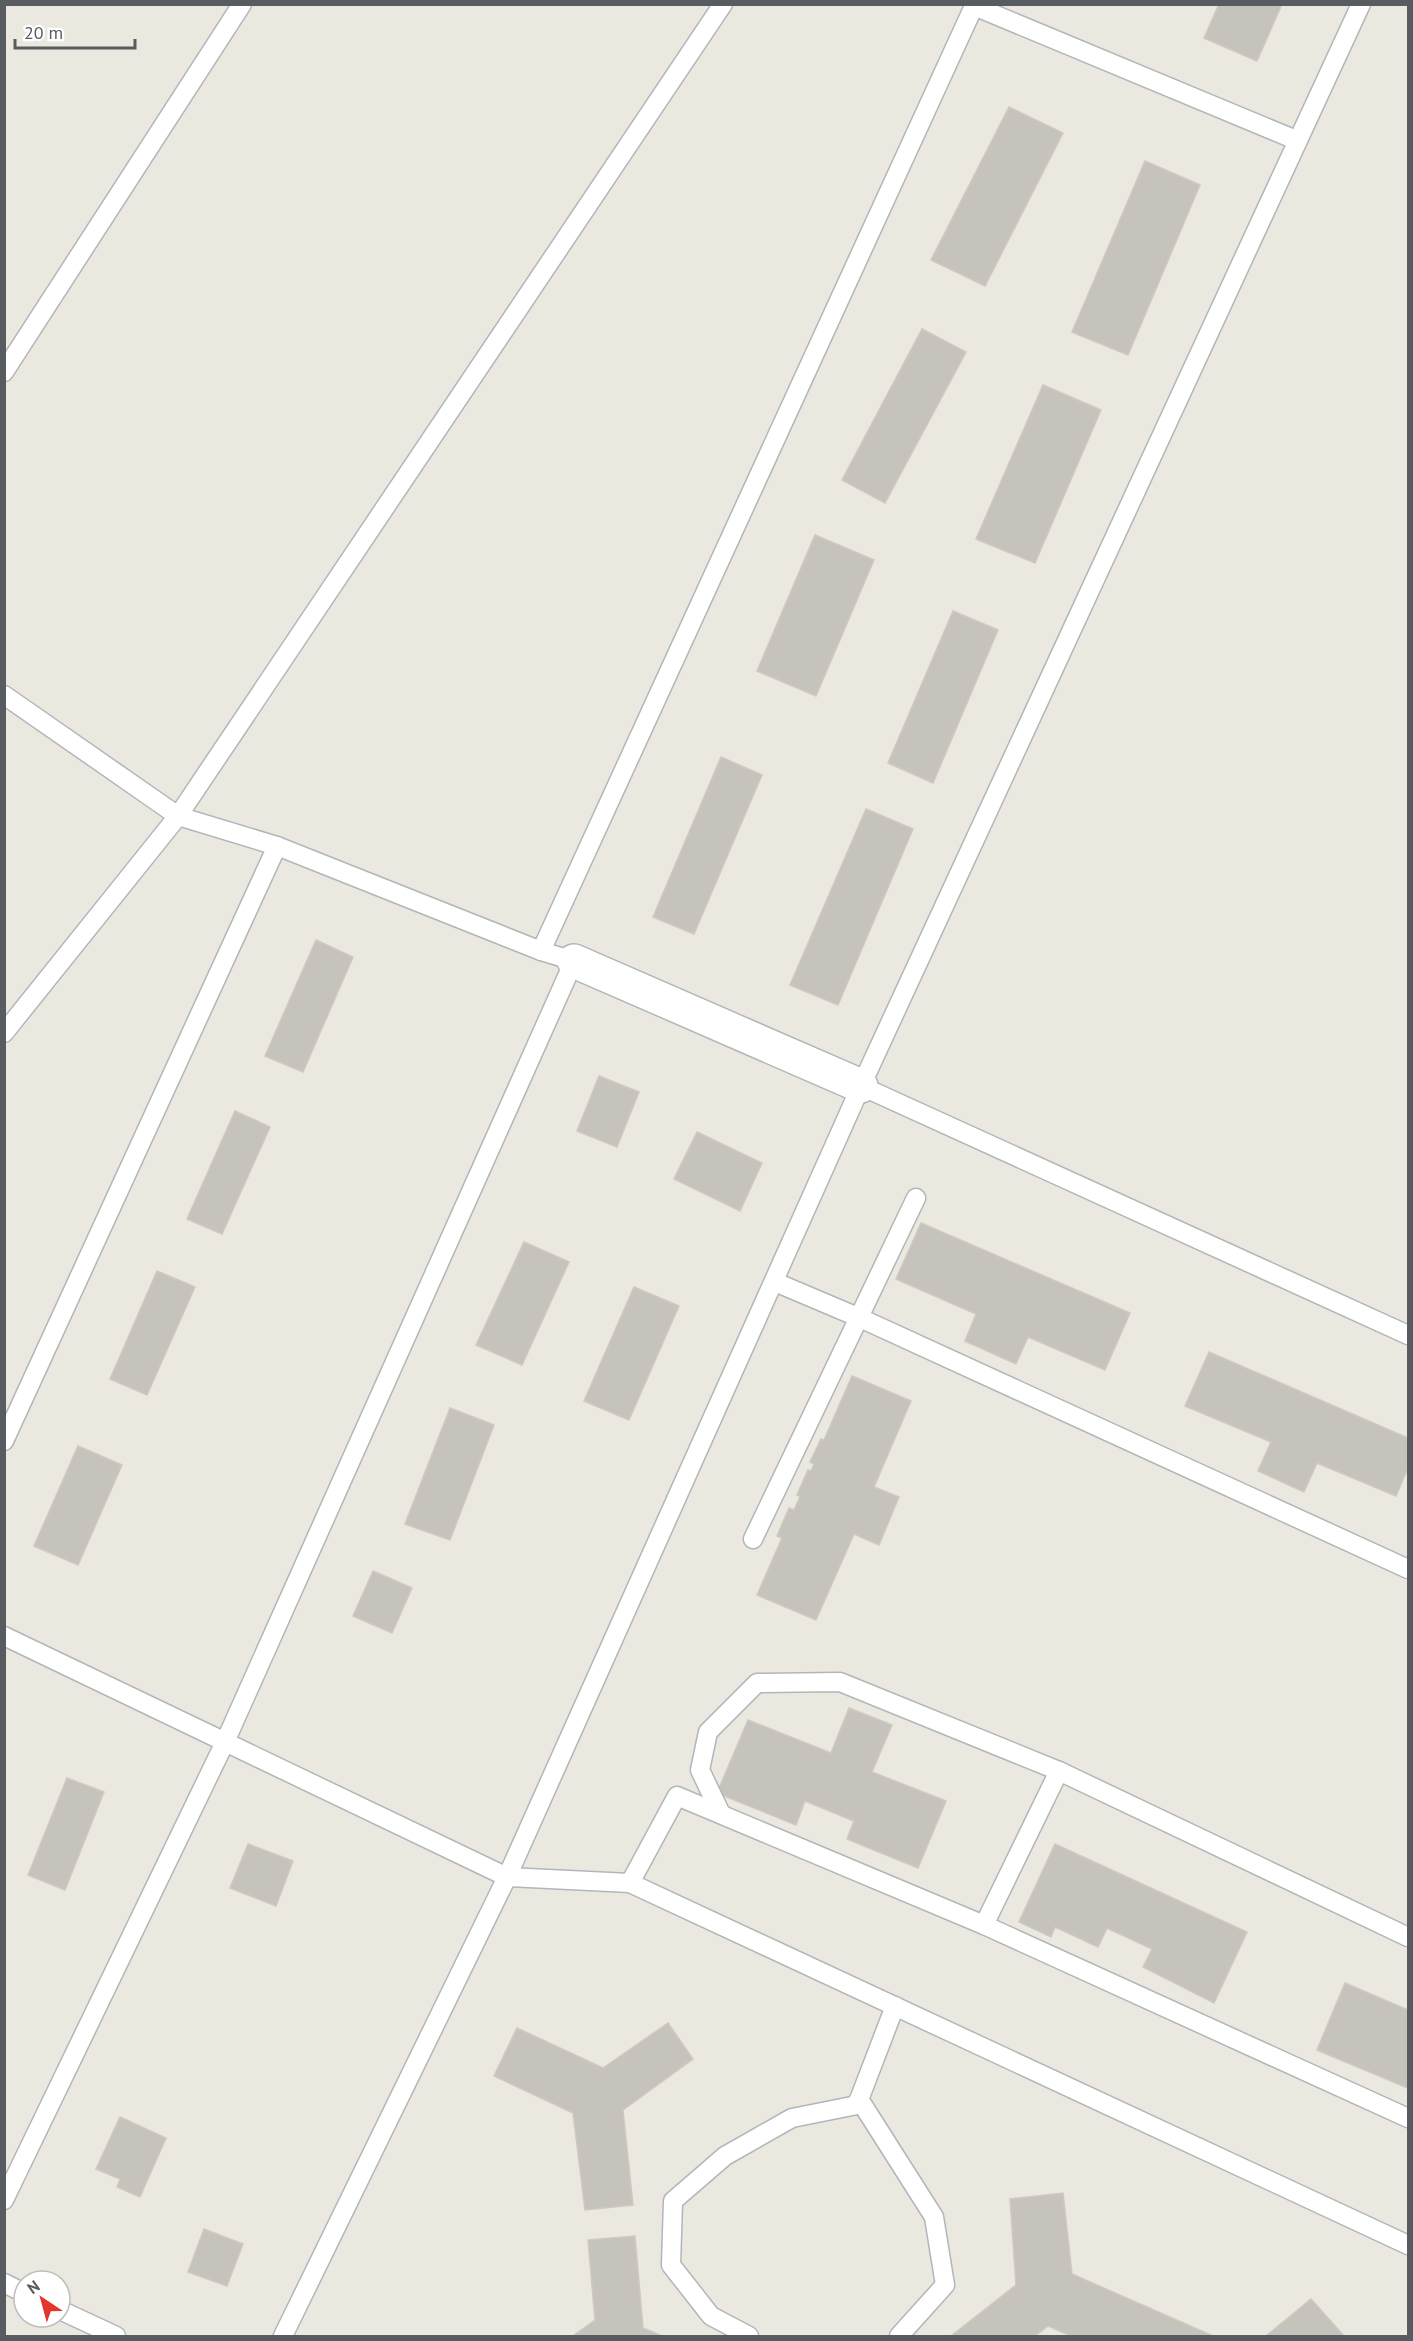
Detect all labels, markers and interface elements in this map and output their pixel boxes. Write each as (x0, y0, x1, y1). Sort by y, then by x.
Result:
scale bar (15, 12, 135, 50)
text: 20 m (24, 21, 63, 44)
north arrow (12, 2269, 72, 2329)
text: N (23, 2276, 43, 2298)

